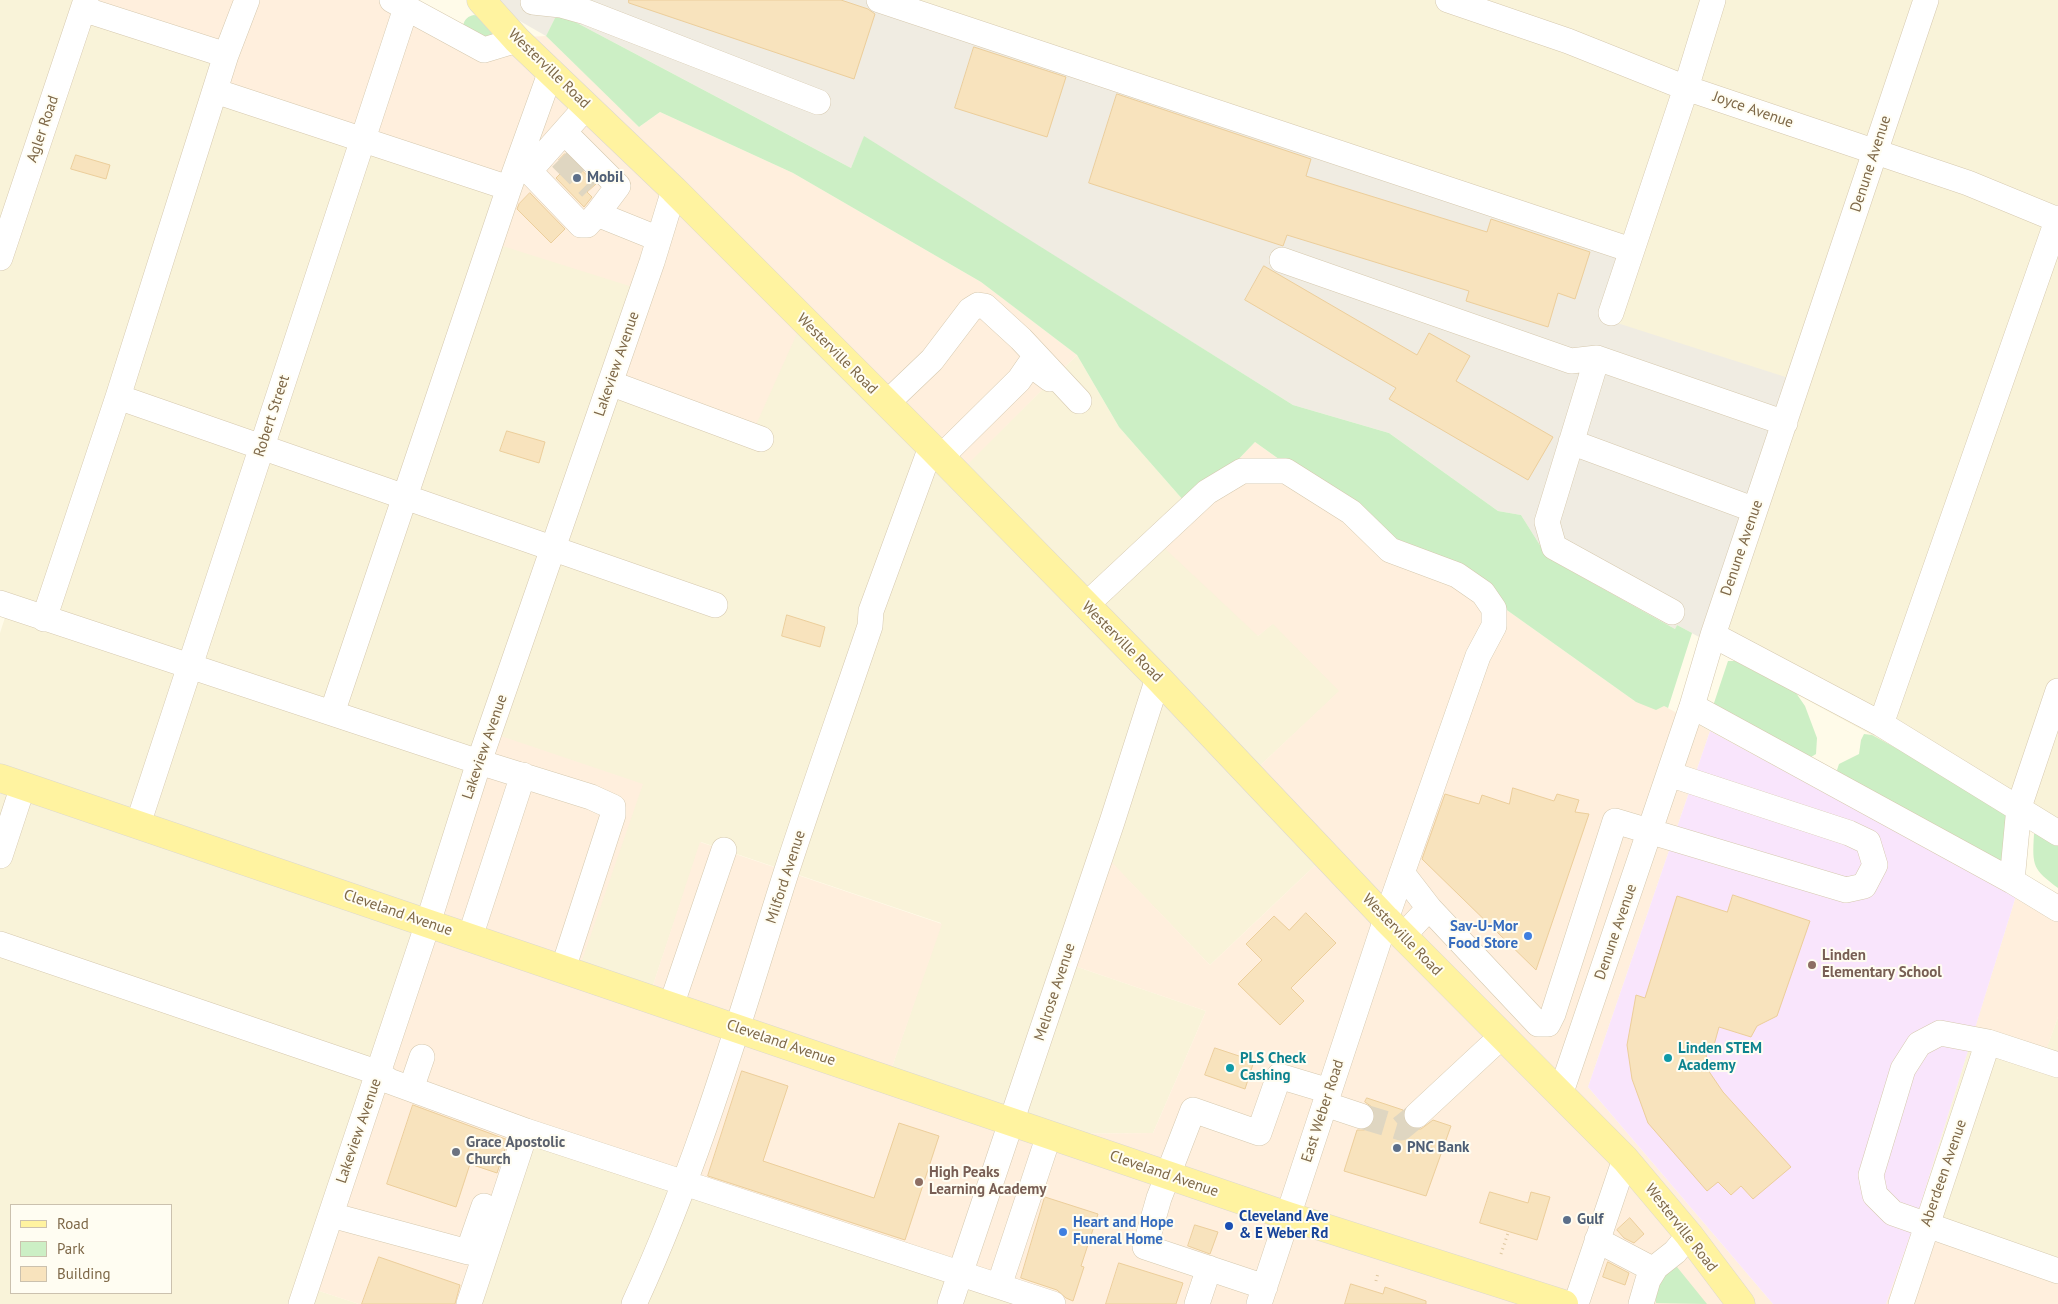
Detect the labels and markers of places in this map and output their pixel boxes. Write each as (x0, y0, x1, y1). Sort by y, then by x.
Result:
place label: Mobil (587, 169, 624, 187)
marker: Mobil (571, 172, 583, 184)
place label: Sav-U-Mor Food Store (1448, 918, 1518, 953)
marker: Sav-U-Mor Food Store (1522, 930, 1534, 942)
place label: Linden Elementary School (1822, 947, 1942, 982)
marker: Linden Elementary School (1806, 959, 1818, 971)
place label: Linden STEM Academy (1678, 1040, 1762, 1075)
place label: PLS Check Cashing (1240, 1050, 1306, 1085)
marker: Linden STEM Academy (1662, 1052, 1674, 1064)
marker: PLS Check Cashing (1224, 1062, 1236, 1074)
place label: Grace Apostolic Church (466, 1134, 565, 1169)
place label: PNC Bank (1407, 1139, 1469, 1157)
marker: PNC Bank (1391, 1142, 1403, 1154)
marker: Grace Apostolic Church (450, 1146, 462, 1158)
place label: High Peaks Learning Academy (929, 1164, 1046, 1199)
marker: High Peaks Learning Academy (913, 1176, 925, 1188)
place label: Cleveland Ave & E Weber Rd (1239, 1208, 1329, 1243)
place label: Gulf (1577, 1211, 1603, 1229)
place label: Heart and Hope Funeral Home (1073, 1214, 1174, 1249)
marker: Gulf (1561, 1214, 1573, 1226)
marker: Cleveland Ave & E Weber Rd (1223, 1220, 1235, 1232)
marker: Heart and Hope Funeral Home (1057, 1226, 1069, 1238)

